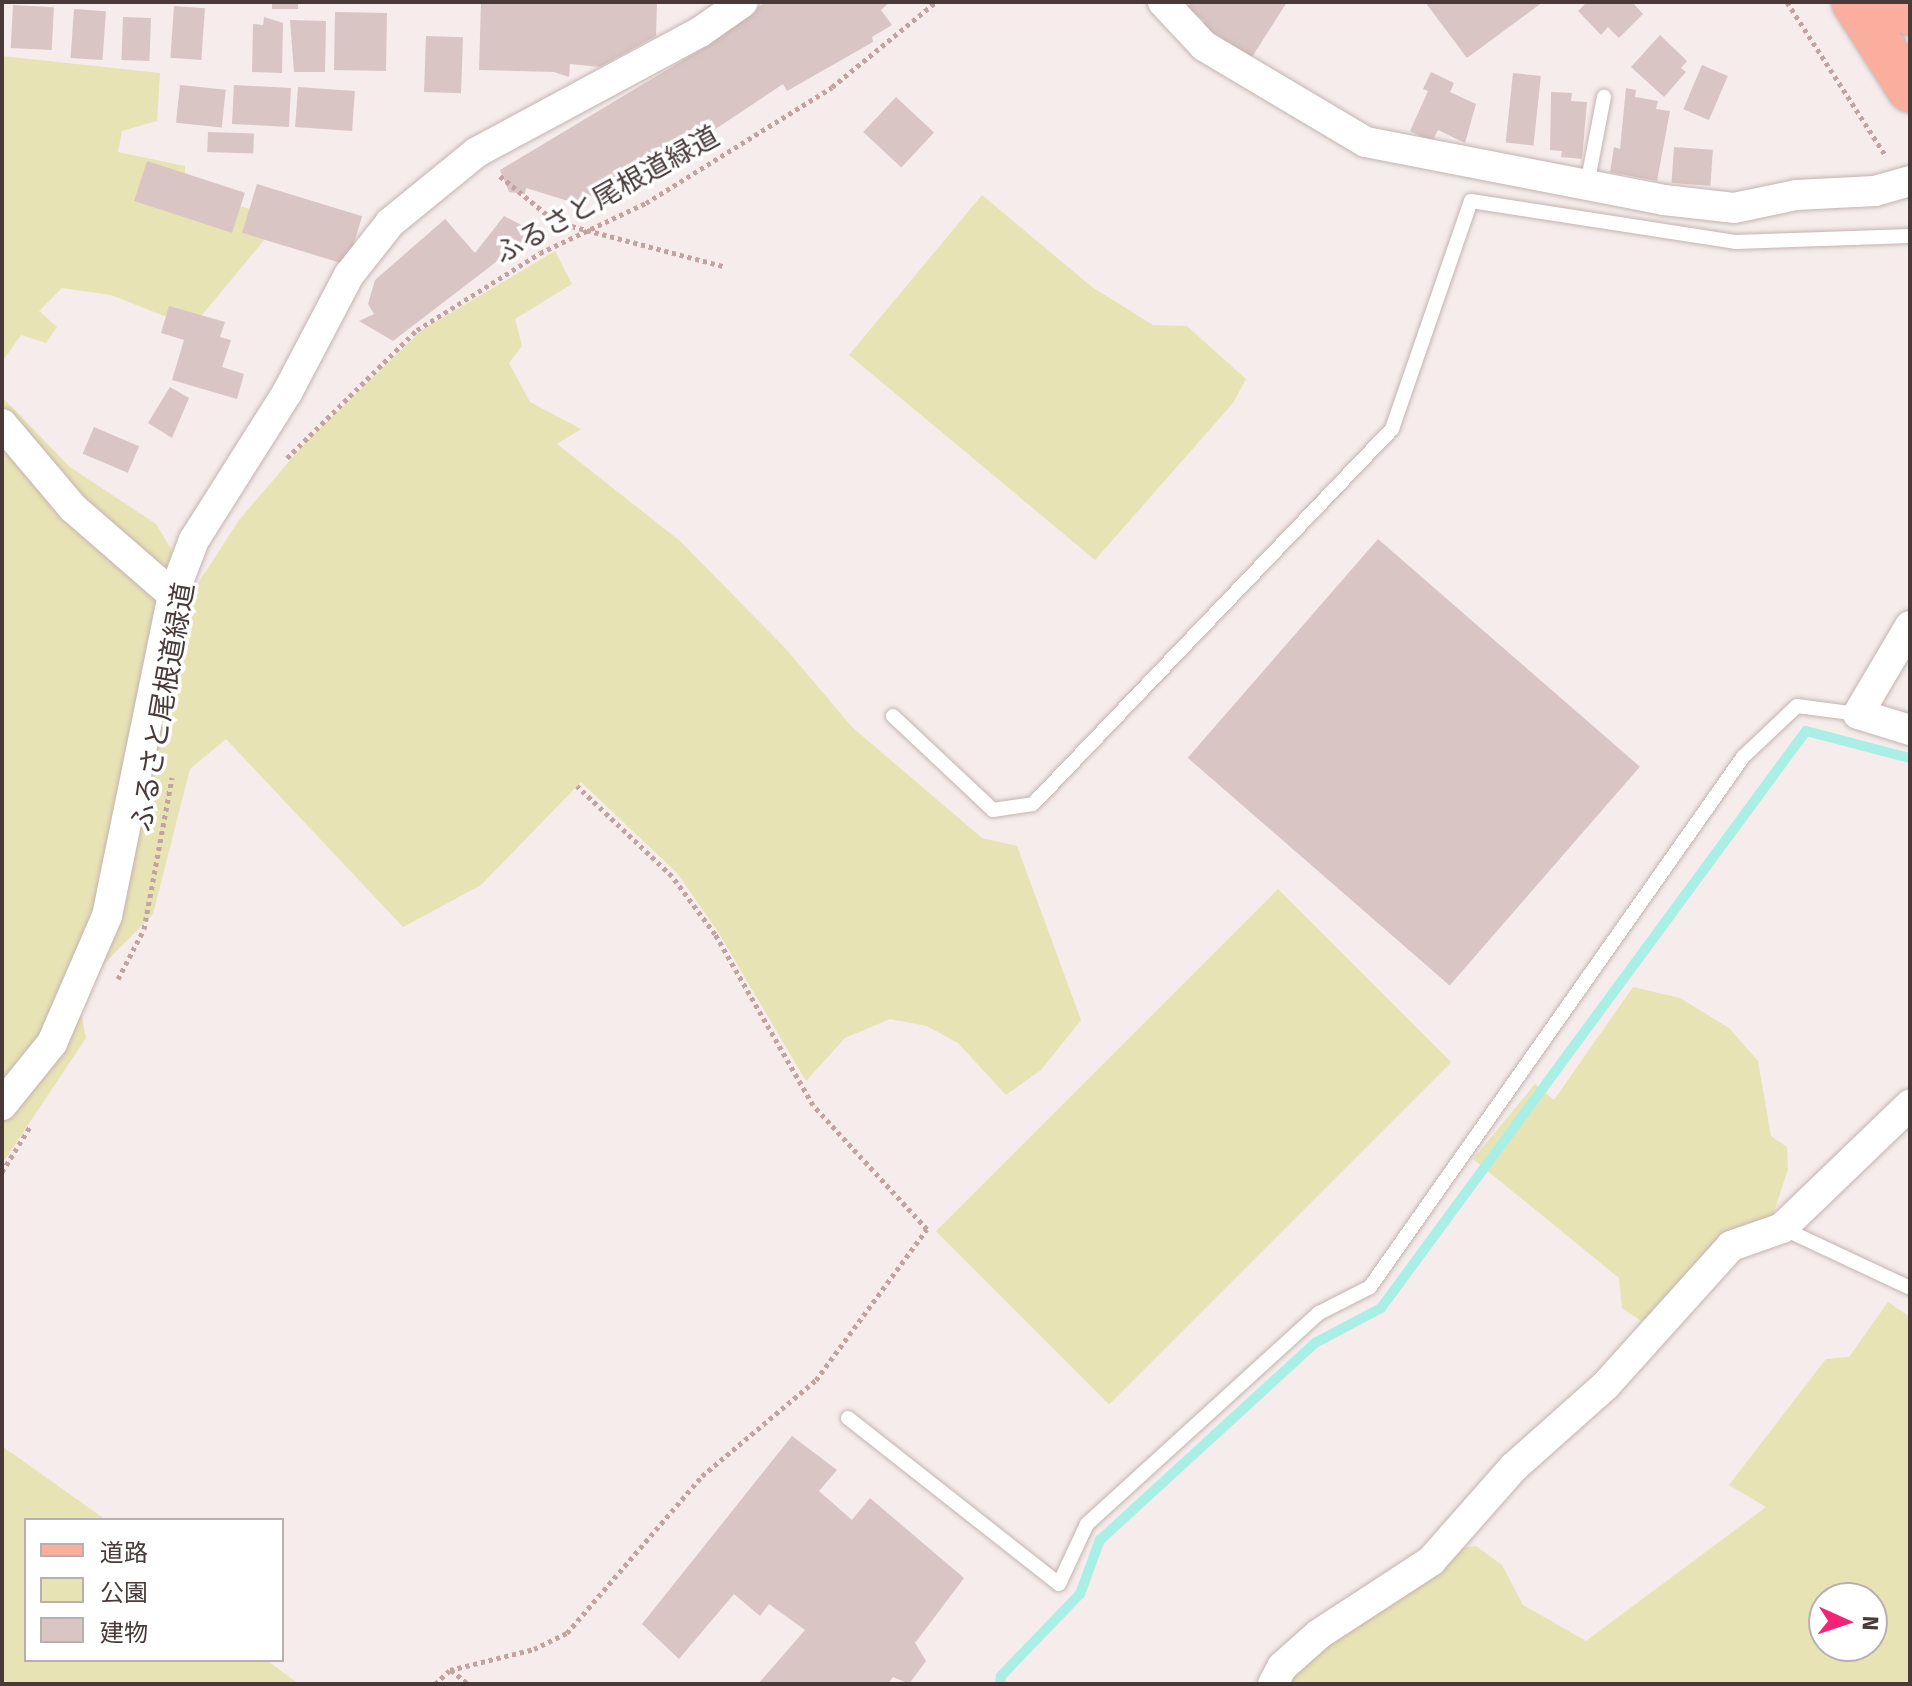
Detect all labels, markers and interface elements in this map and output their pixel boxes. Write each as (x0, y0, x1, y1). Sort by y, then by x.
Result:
street label: ふるさと尾根道緑道 (489, 119, 725, 271)
street label: ふるさと尾根道緑道 (125, 580, 201, 834)
legend (24, 1518, 284, 1662)
text: 道路 (100, 1539, 148, 1567)
text: 公園 (100, 1579, 148, 1607)
north arrow (1808, 1582, 1888, 1662)
text: N (1857, 1615, 1884, 1631)
text: 建物 (100, 1619, 148, 1647)

